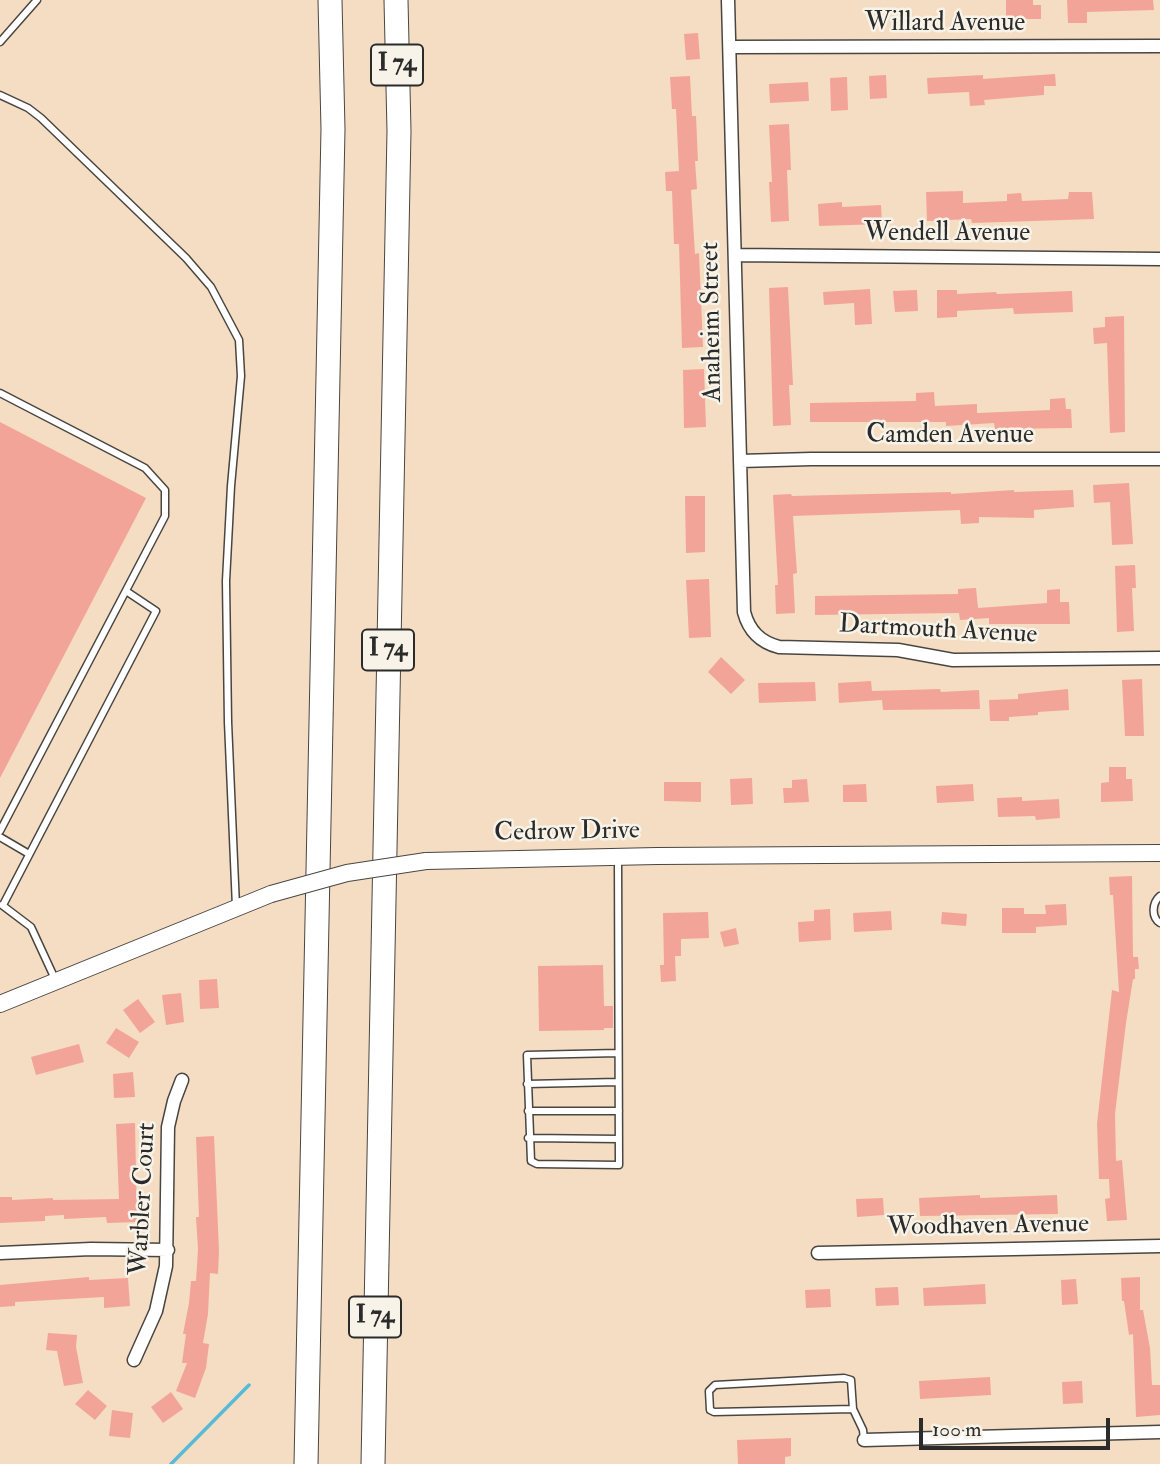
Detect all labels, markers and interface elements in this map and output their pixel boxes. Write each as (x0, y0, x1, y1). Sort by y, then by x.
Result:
street label: Willard Avenue (865, 8, 1025, 40)
road number: I 74 (371, 44, 423, 86)
street label: Wendell Avenue (864, 218, 1030, 250)
street label: Anaheim Street (696, 242, 730, 402)
street label: Camden Avenue (866, 420, 1034, 452)
street label: Dartmouth Avenue (838, 610, 1038, 652)
road number: I 74 (362, 630, 414, 670)
street label: Cedrow Drive (494, 816, 640, 850)
street label: Warbler Court (124, 1122, 164, 1276)
street label: Woodhaven Avenue (887, 1210, 1089, 1244)
road number: I 74 (349, 1296, 401, 1338)
scale bar (922, 1404, 1113, 1448)
text: 100 m (932, 1416, 982, 1443)

